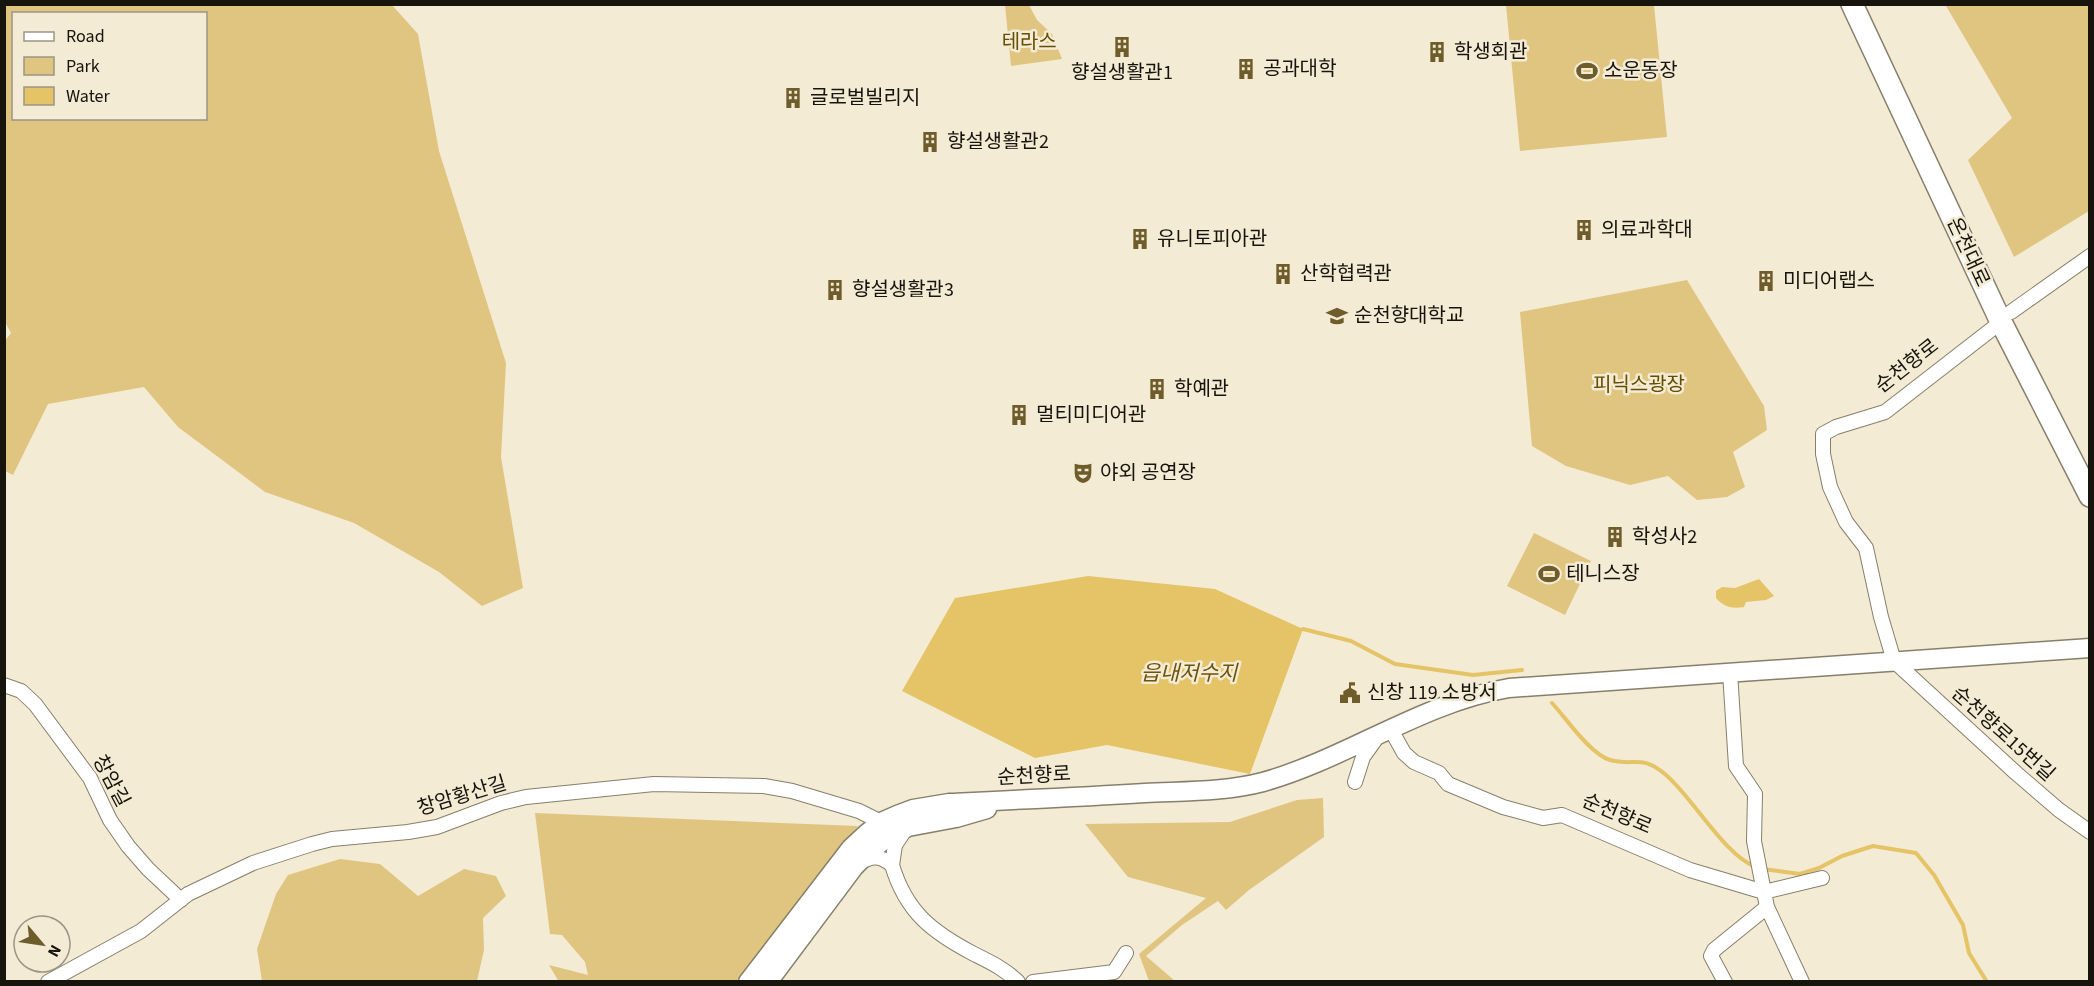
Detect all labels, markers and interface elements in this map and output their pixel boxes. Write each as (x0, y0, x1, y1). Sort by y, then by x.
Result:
legend (12, 12, 207, 120)
text: Road (66, 24, 105, 49)
park label: 테라스 (1001, 28, 1057, 56)
building icon: 향설생활관1 (1110, 35, 1134, 59)
place label: 학생회관 (1454, 38, 1528, 66)
building icon: 학생회관 (1425, 40, 1449, 64)
text: Park (66, 54, 100, 79)
place label: 공과대학 (1263, 55, 1337, 83)
building icon: 공과대학 (1234, 57, 1258, 81)
place label: 소운동장 (1604, 57, 1678, 85)
place label: 향설생활관1 (1071, 59, 1173, 87)
sports icon: 소운동장 (1575, 59, 1599, 83)
text: Water (66, 84, 110, 109)
place label: 글로벌빌리지 (810, 84, 920, 112)
building icon: 글로벌빌리지 (781, 86, 805, 110)
place label: 향설생활관2 (947, 128, 1049, 156)
building icon: 향설생활관2 (918, 130, 942, 154)
street label: 온천대로 (1940, 213, 1996, 291)
place label: 의료과학대 (1601, 216, 1693, 244)
building icon: 의료과학대 (1572, 218, 1596, 242)
place label: 유니토피아관 (1157, 225, 1267, 253)
building icon: 유니토피아관 (1128, 227, 1152, 251)
place label: 산학협력관 (1300, 260, 1392, 288)
building icon: 산학협력관 (1271, 262, 1295, 286)
place label: 미디어랩스 (1783, 267, 1875, 295)
building icon: 미디어랩스 (1754, 269, 1778, 293)
place label: 향설생활관3 (852, 276, 954, 304)
building icon: 향설생활관3 (823, 278, 847, 302)
place label: 순천향대학교 (1354, 302, 1464, 330)
school or university icon: 순천향대학교 (1325, 304, 1349, 328)
street label: 순천향로 (1869, 332, 1945, 400)
park label: 피닉스광장 (1593, 371, 1685, 399)
place label: 학예관 (1174, 375, 1229, 403)
building icon: 학예관 (1145, 377, 1169, 401)
place label: 멀티미디어관 (1036, 401, 1146, 429)
building icon: 멀티미디어관 (1007, 403, 1031, 427)
place label: 야외 공연장 (1100, 459, 1196, 487)
theatre icon: 야외 공연장 (1071, 461, 1095, 485)
place label: 학성사2 (1632, 523, 1697, 551)
building icon: 학성사2 (1603, 525, 1627, 549)
place label: 테니스장 (1566, 560, 1640, 588)
sports icon: 테니스장 (1537, 562, 1561, 586)
water label: 읍내저수지 (1141, 658, 1239, 688)
place label: 신창 119 소방서 (1367, 679, 1497, 707)
street label: 순천향로15번길 (1945, 680, 2061, 788)
public building icon: 신창 119 소방서 (1338, 681, 1362, 705)
street label: 창암길 (86, 750, 136, 812)
street label: 순천향로 (997, 760, 1071, 792)
street label: 창암황산길 (414, 769, 510, 823)
street label: 순천향로 (1578, 787, 1656, 841)
north arrow (12, 914, 72, 974)
text: N (42, 941, 66, 961)

